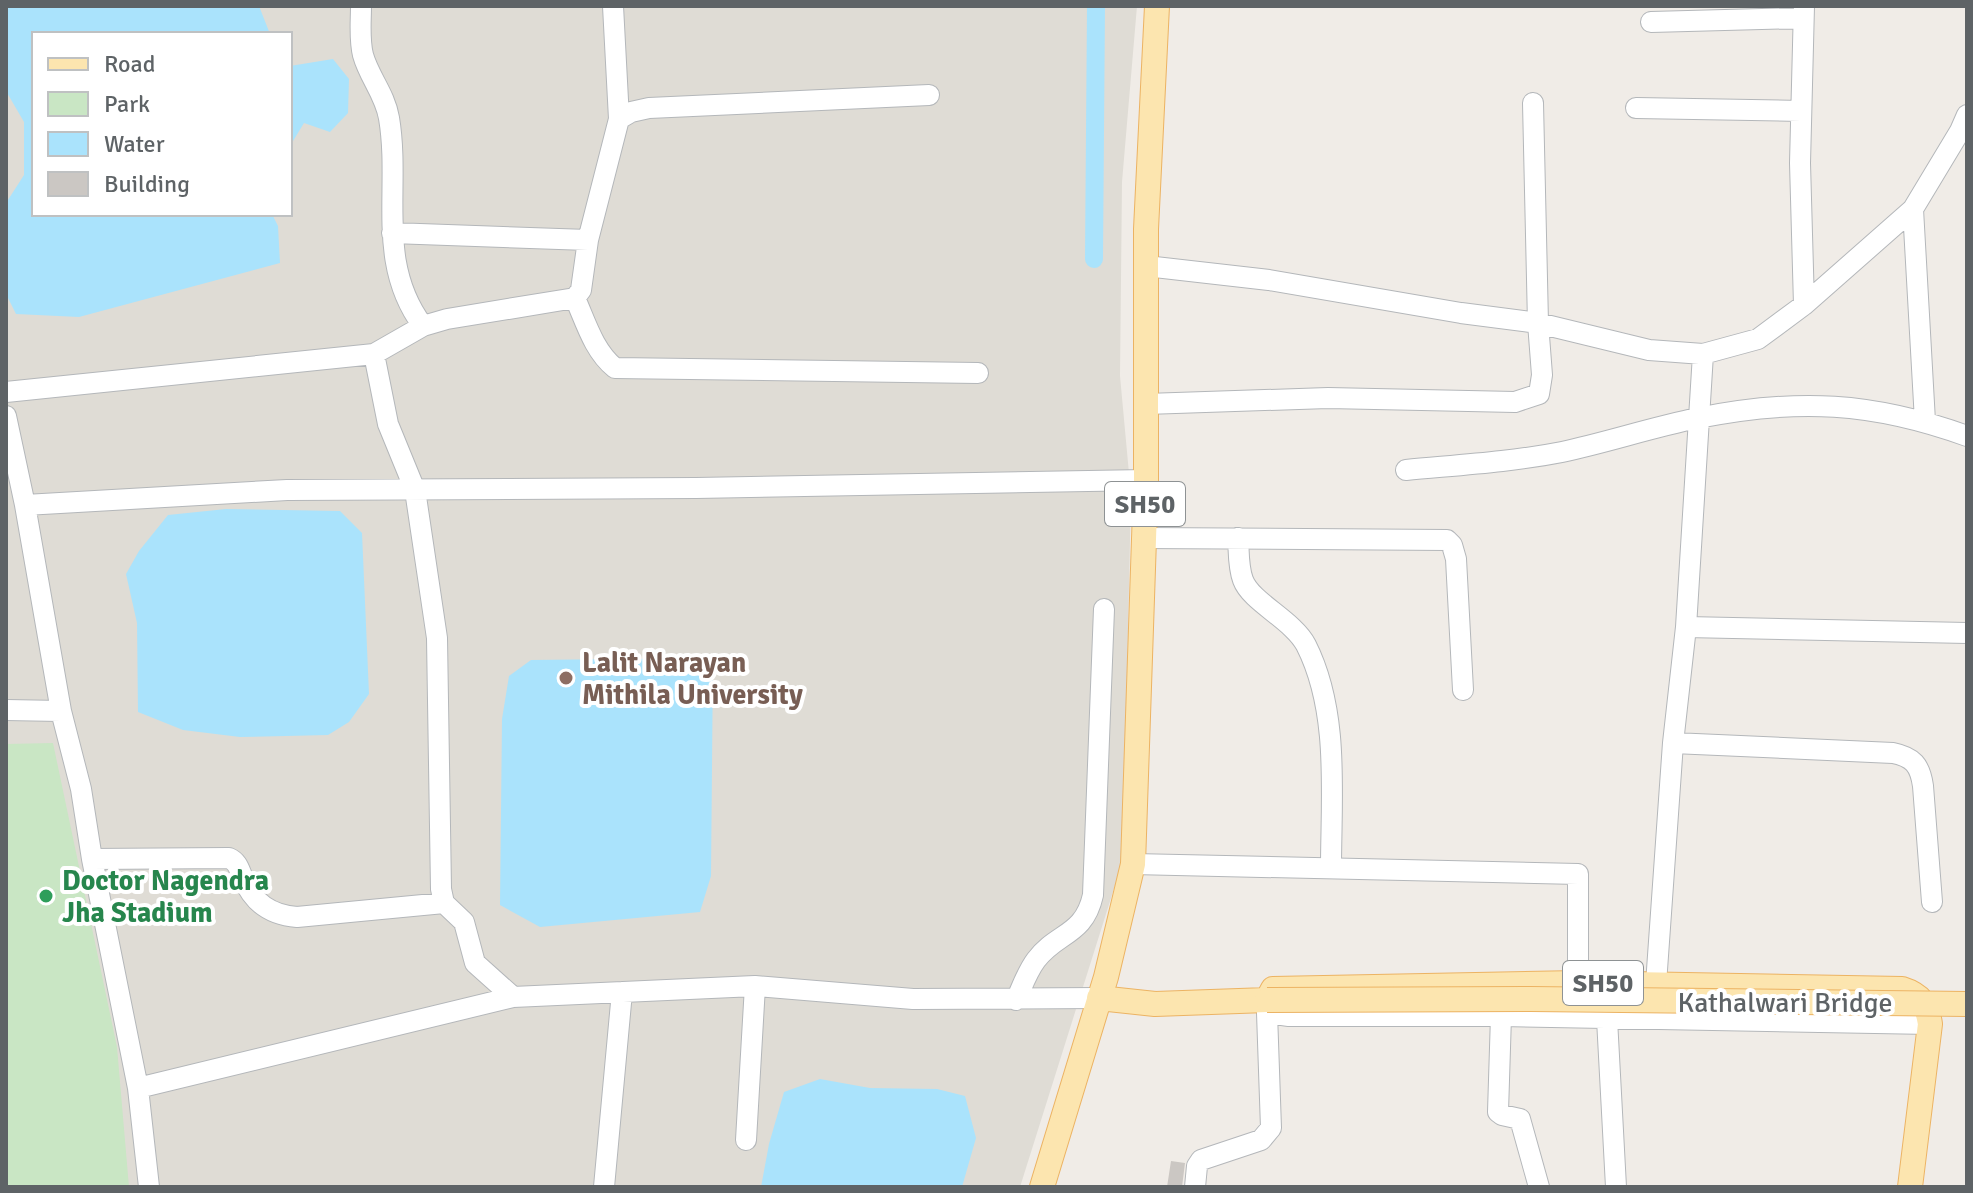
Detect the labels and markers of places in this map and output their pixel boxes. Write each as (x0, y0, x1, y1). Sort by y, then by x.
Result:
place label: Lalit Narayan Mithila University (582, 646, 803, 712)
marker: Lalit Narayan Mithila University (557, 669, 575, 687)
place label: Doctor Nagendra Jha Stadium (62, 864, 269, 930)
marker: Doctor Nagendra Jha Stadium (37, 887, 55, 905)

